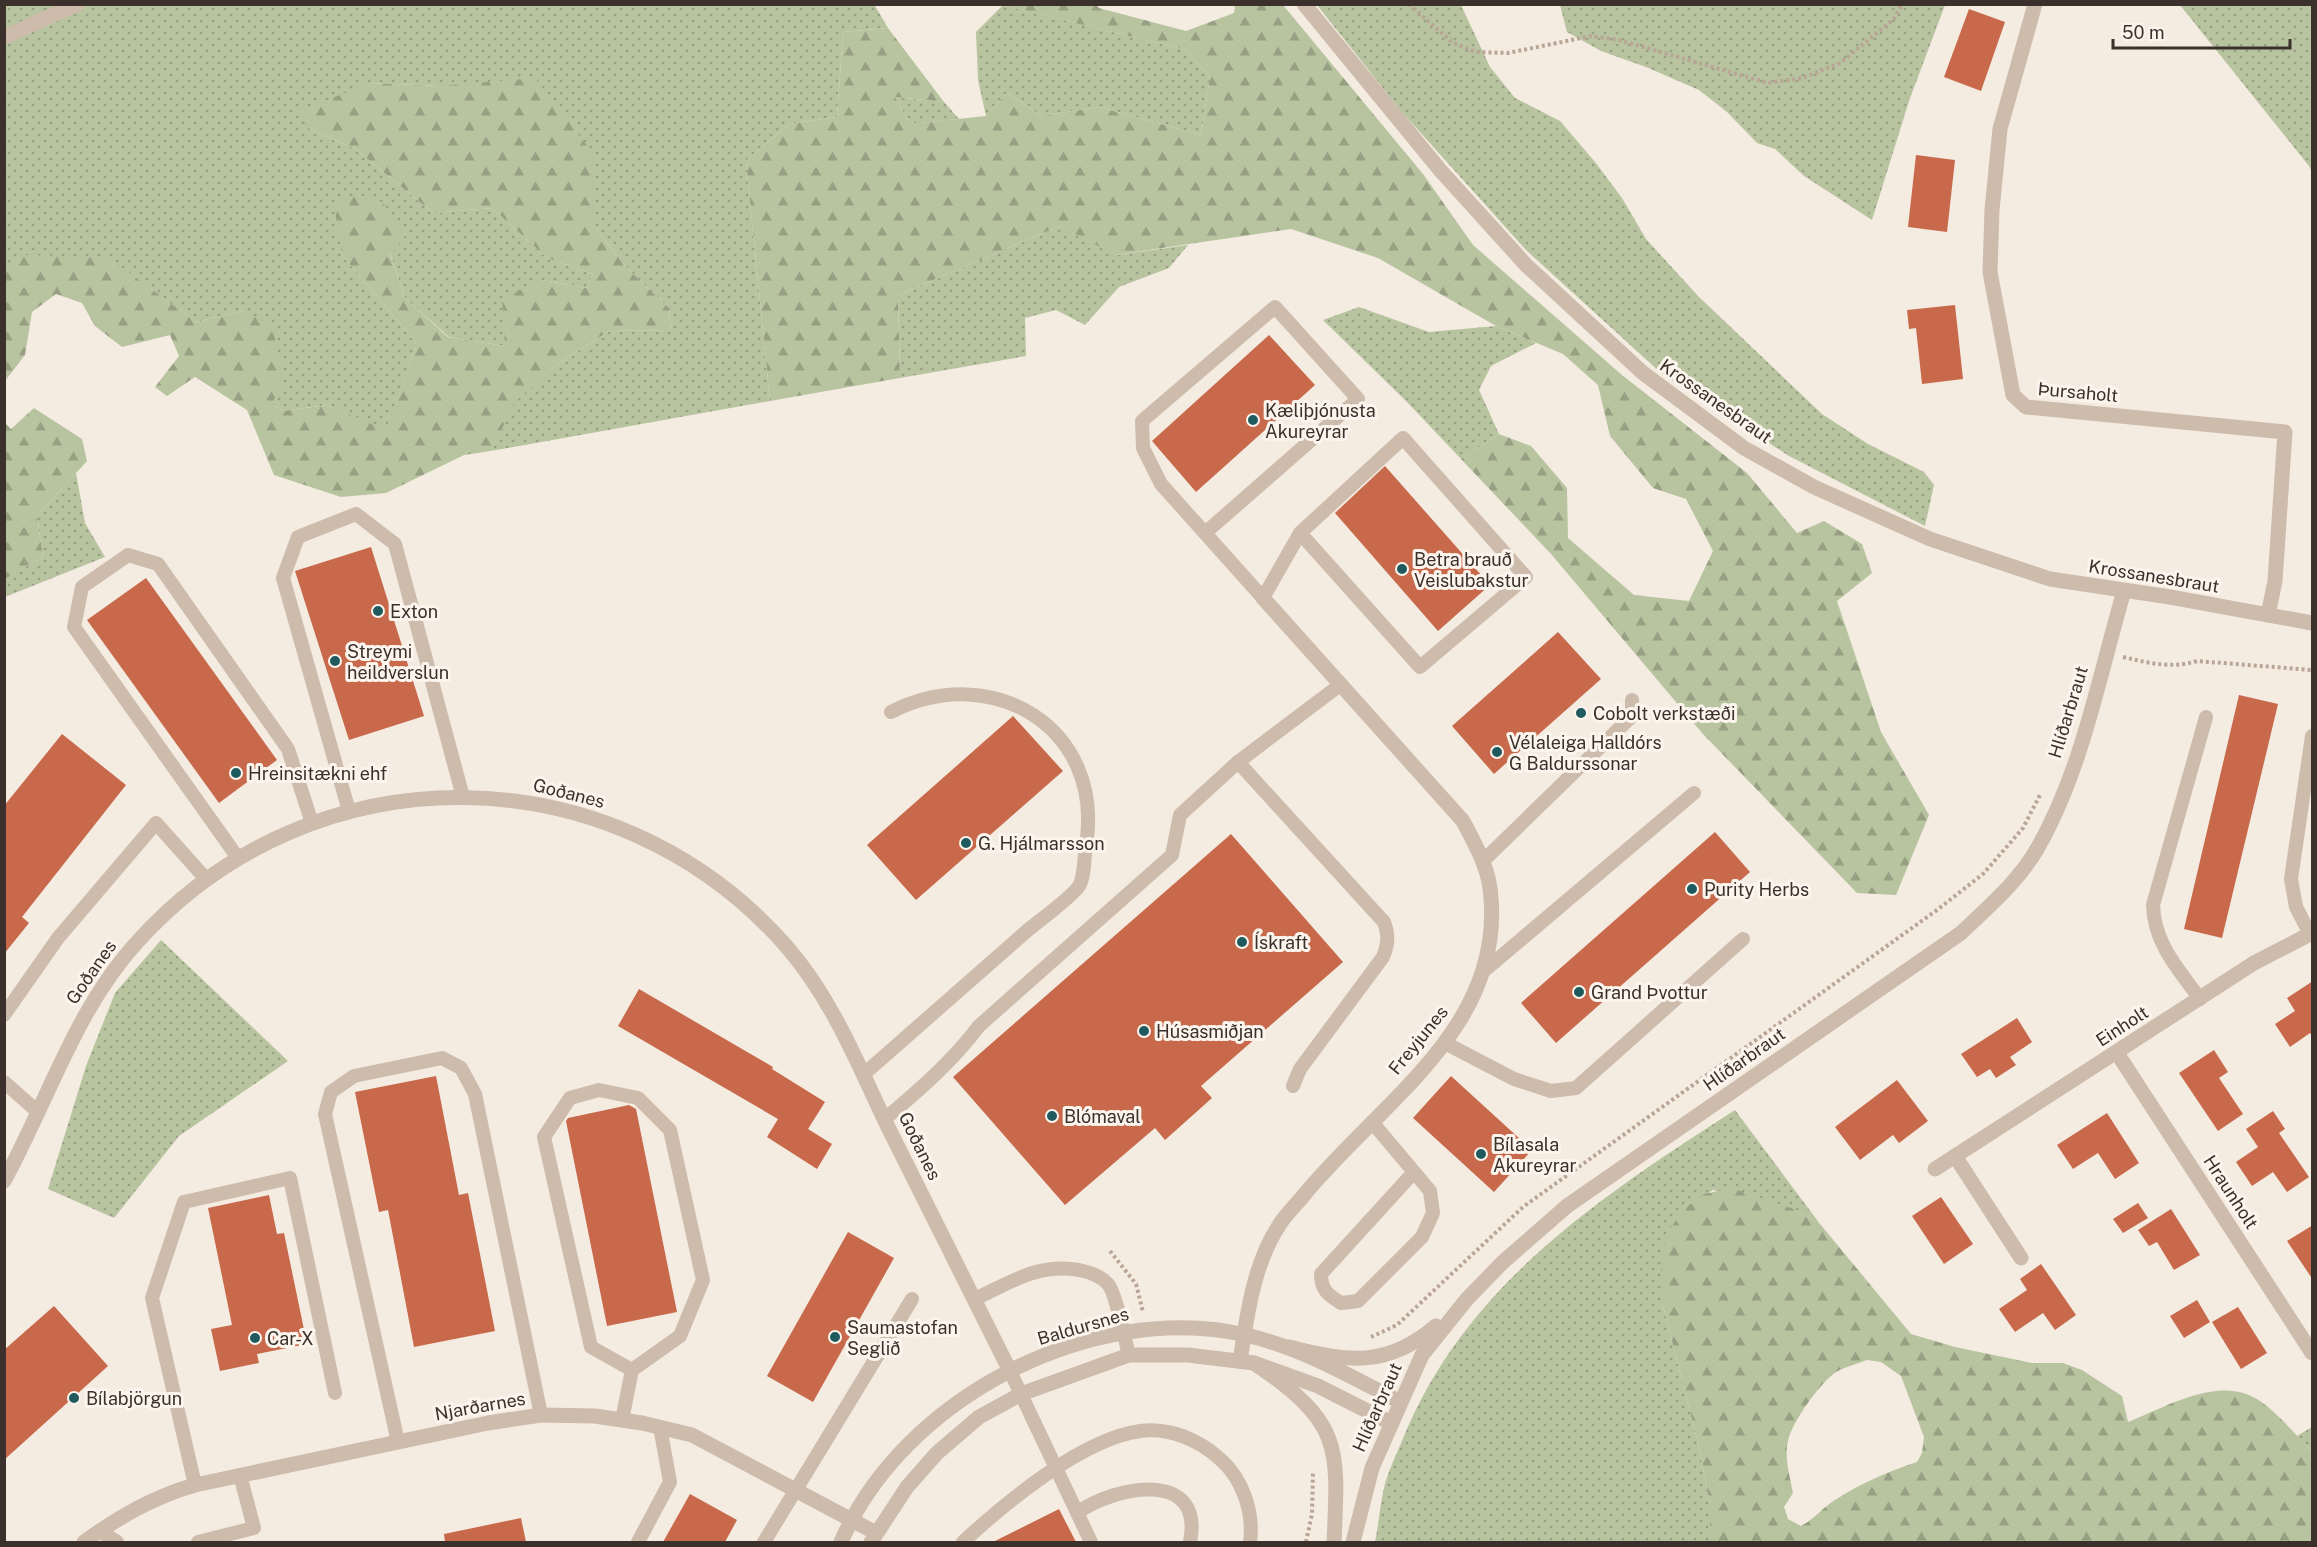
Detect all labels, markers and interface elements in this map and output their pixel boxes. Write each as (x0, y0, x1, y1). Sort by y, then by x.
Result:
scale bar (2113, 12, 2290, 50)
text: 50 m (2122, 22, 2165, 43)
street label: Krossanesbraut (1656, 355, 1776, 447)
street label: Þursaholt (2037, 378, 2119, 406)
place label: Kæliþjónusta Akureyrar (1265, 400, 1376, 442)
marker: Kæliþjónusta Akureyrar (1246, 413, 1260, 427)
place label: Betra brauð Veislubakstur (1414, 549, 1529, 591)
street label: Krossanesbraut (2087, 555, 2221, 597)
marker: Betra brauð Veislubakstur (1395, 562, 1409, 576)
place label: Exton (390, 601, 438, 622)
marker: Exton (371, 604, 385, 618)
place label: Streymi heildverslun (347, 641, 449, 683)
marker: Streymi heildverslun (328, 654, 342, 668)
street label: Hlíðarbraut (2044, 663, 2092, 761)
place label: Cobolt verkstæði (1593, 703, 1735, 724)
marker: Cobolt verkstæði (1574, 706, 1588, 720)
place label: Vélaleiga Halldórs G Baldurssonar (1509, 732, 1662, 774)
marker: Vélaleiga Halldórs G Baldurssonar (1490, 745, 1504, 759)
place label: Hreinsitækni ehf (248, 763, 387, 784)
marker: Hreinsitækni ehf (229, 766, 243, 780)
street label: Goðanes (531, 774, 607, 812)
place label: G. Hjálmarsson (978, 833, 1105, 854)
marker: G. Hjálmarsson (959, 836, 973, 850)
place label: Purity Herbs (1704, 879, 1809, 900)
marker: Purity Herbs (1685, 882, 1699, 896)
place label: Ískraft (1254, 931, 1308, 953)
marker: Ískraft (1235, 935, 1249, 949)
street label: Goðanes (61, 936, 121, 1008)
place label: Grand Þvottur (1591, 982, 1708, 1003)
marker: Grand Þvottur (1572, 985, 1586, 999)
street label: Freyjunes (1384, 1001, 1452, 1079)
street label: Einholt (2092, 1001, 2152, 1051)
place label: Húsasmiðjan (1156, 1021, 1264, 1042)
street label: Hlíðarbraut (1699, 1023, 1789, 1095)
marker: Húsasmiðjan (1137, 1024, 1151, 1038)
place label: Blómaval (1064, 1106, 1141, 1127)
street label: Goðanes (895, 1109, 945, 1183)
marker: Blómaval (1045, 1109, 1059, 1123)
place label: Bílasala Akureyrar (1493, 1134, 1577, 1176)
marker: Bílasala Akureyrar (1474, 1147, 1488, 1161)
street label: Hraunholt (2199, 1151, 2263, 1233)
street label: Baldursnes (1035, 1303, 1131, 1349)
place label: Saumastofan Seglið (847, 1317, 958, 1359)
place label: Car-X (267, 1328, 314, 1349)
marker: Saumastofan Seglið (828, 1330, 842, 1344)
marker: Car-X (248, 1331, 262, 1345)
street label: Hlíðarbraut (1348, 1359, 1406, 1455)
place label: Bílabjörgun (86, 1388, 182, 1409)
street label: Njarðarnes (433, 1388, 527, 1424)
marker: Bílabjörgun (67, 1391, 81, 1405)

